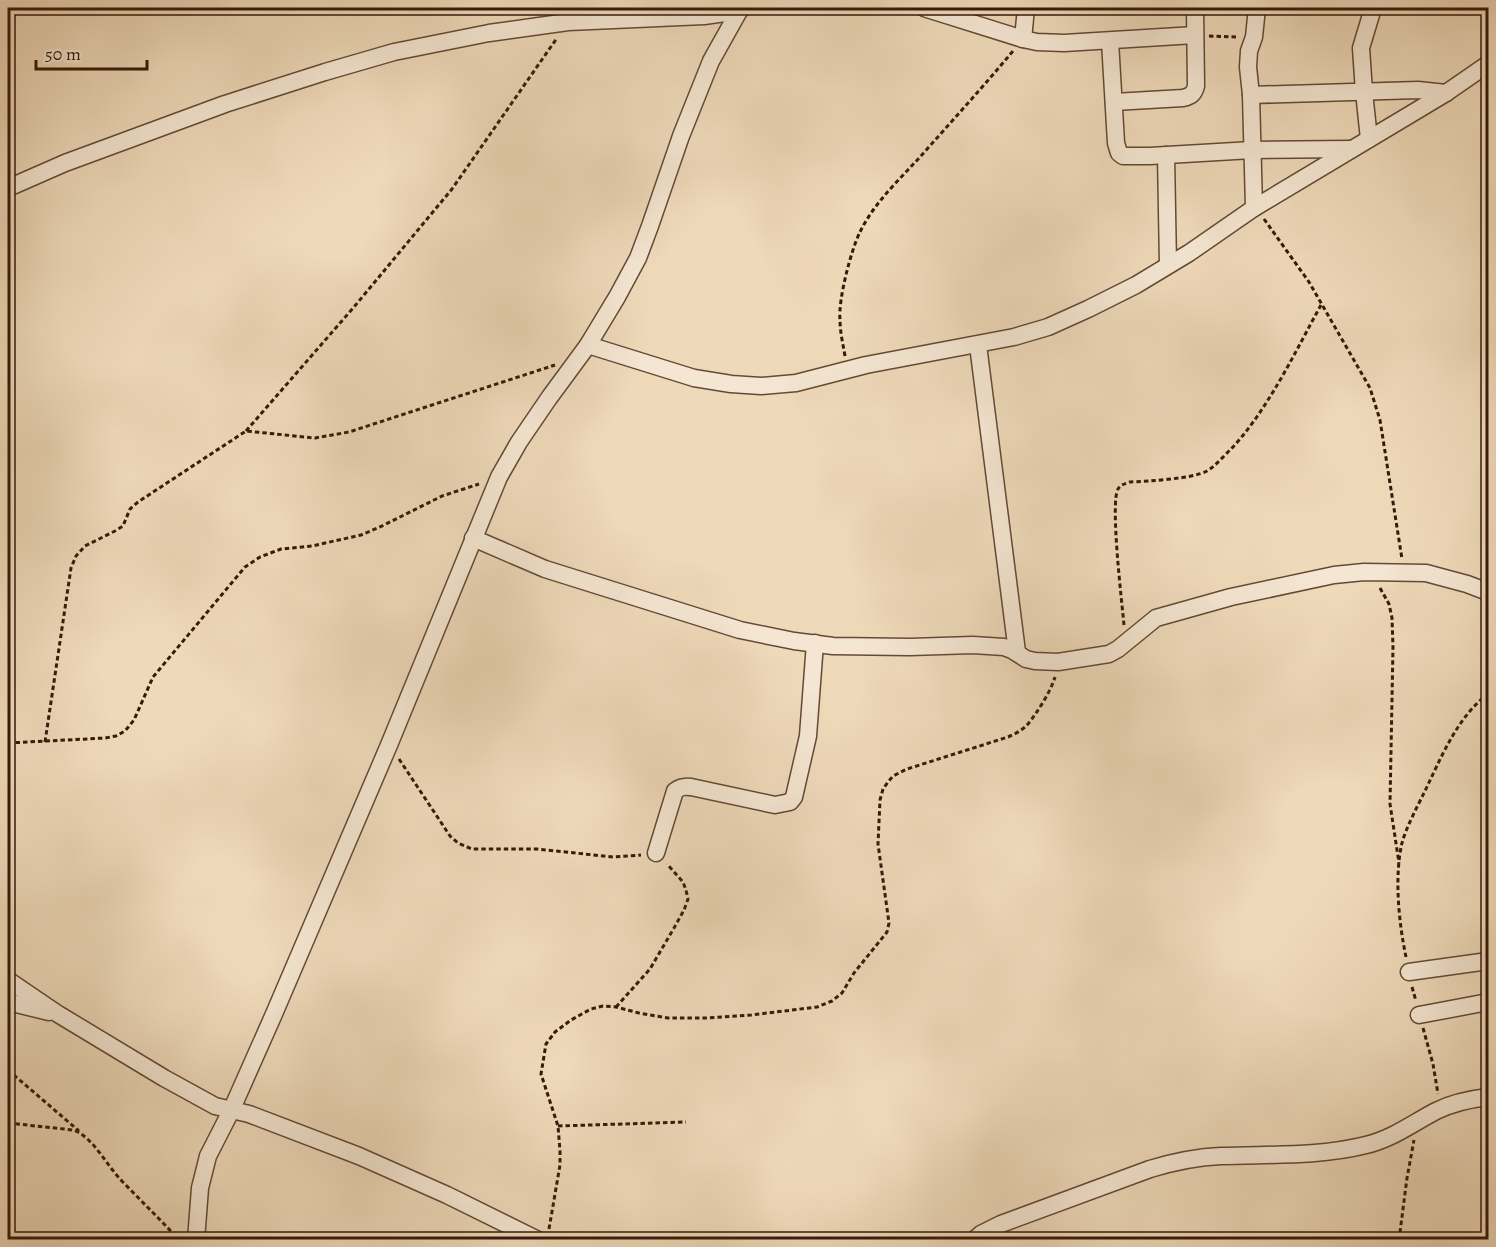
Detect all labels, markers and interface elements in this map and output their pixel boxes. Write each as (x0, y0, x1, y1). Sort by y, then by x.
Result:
scale bar (36, 33, 147, 71)
text: 50 m (45, 42, 81, 66)

